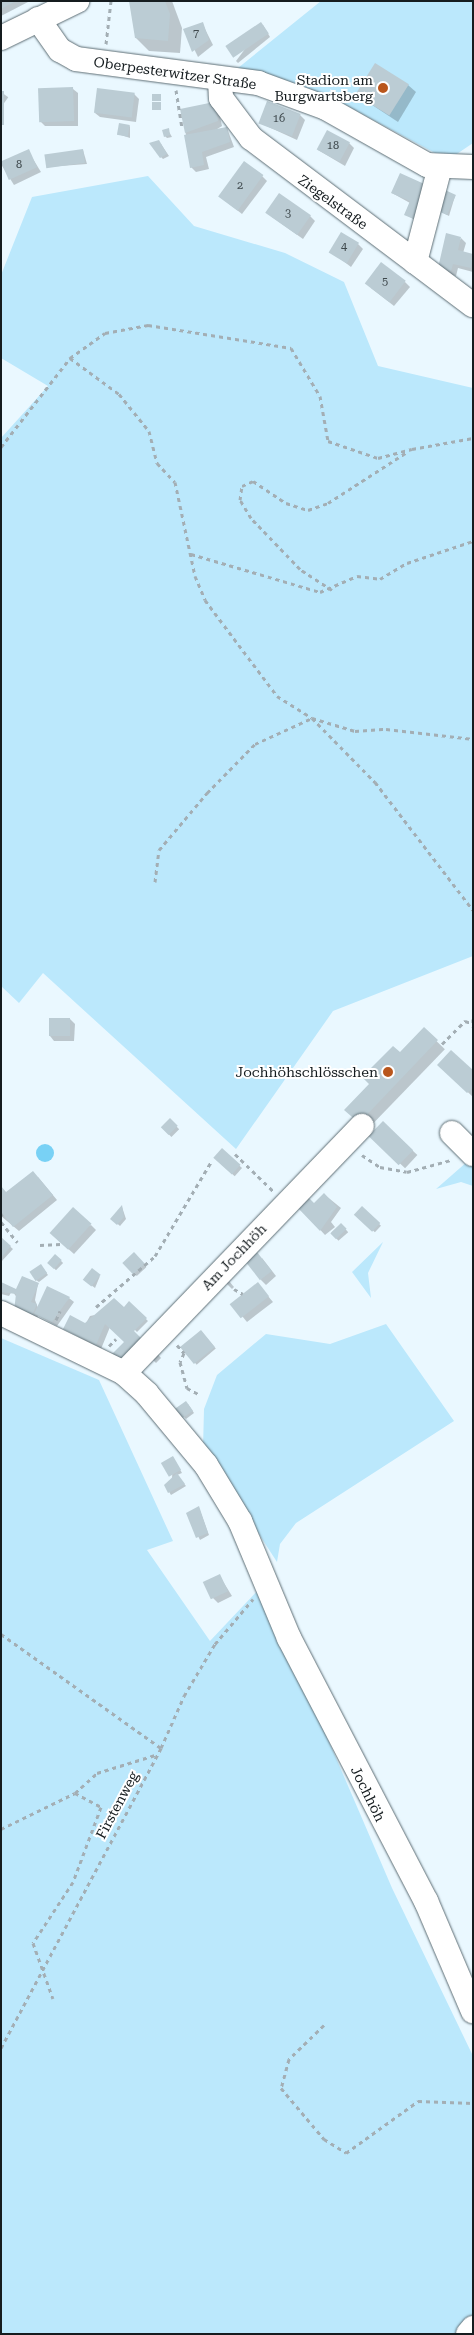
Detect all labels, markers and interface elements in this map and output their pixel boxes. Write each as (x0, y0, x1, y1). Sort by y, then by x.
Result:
house number: 7 (193, 27, 199, 41)
street label: Oberpesterwitzer Straße (92, 53, 258, 93)
place label: Stadion am Burgwartsberg (274, 72, 373, 104)
marker: Stadion am Burgwartsberg (377, 82, 389, 94)
house number: 16 (273, 112, 285, 126)
house number: 18 (327, 139, 339, 153)
house number: 8 (16, 158, 22, 172)
street label: Ziegelstraße (295, 171, 371, 233)
house number: 2 (237, 179, 243, 193)
house number: 3 (285, 207, 291, 221)
house number: 4 (341, 240, 347, 254)
house number: 5 (382, 275, 388, 289)
place label: Jochhöhschlösschen (235, 1064, 378, 1080)
marker: Jochhöhschlösschen (382, 1066, 394, 1078)
street label: Am Jochhöh (198, 1220, 270, 1294)
street label: Jochhöh (347, 1764, 389, 1824)
street label: Firstenweg (92, 1768, 142, 1842)

